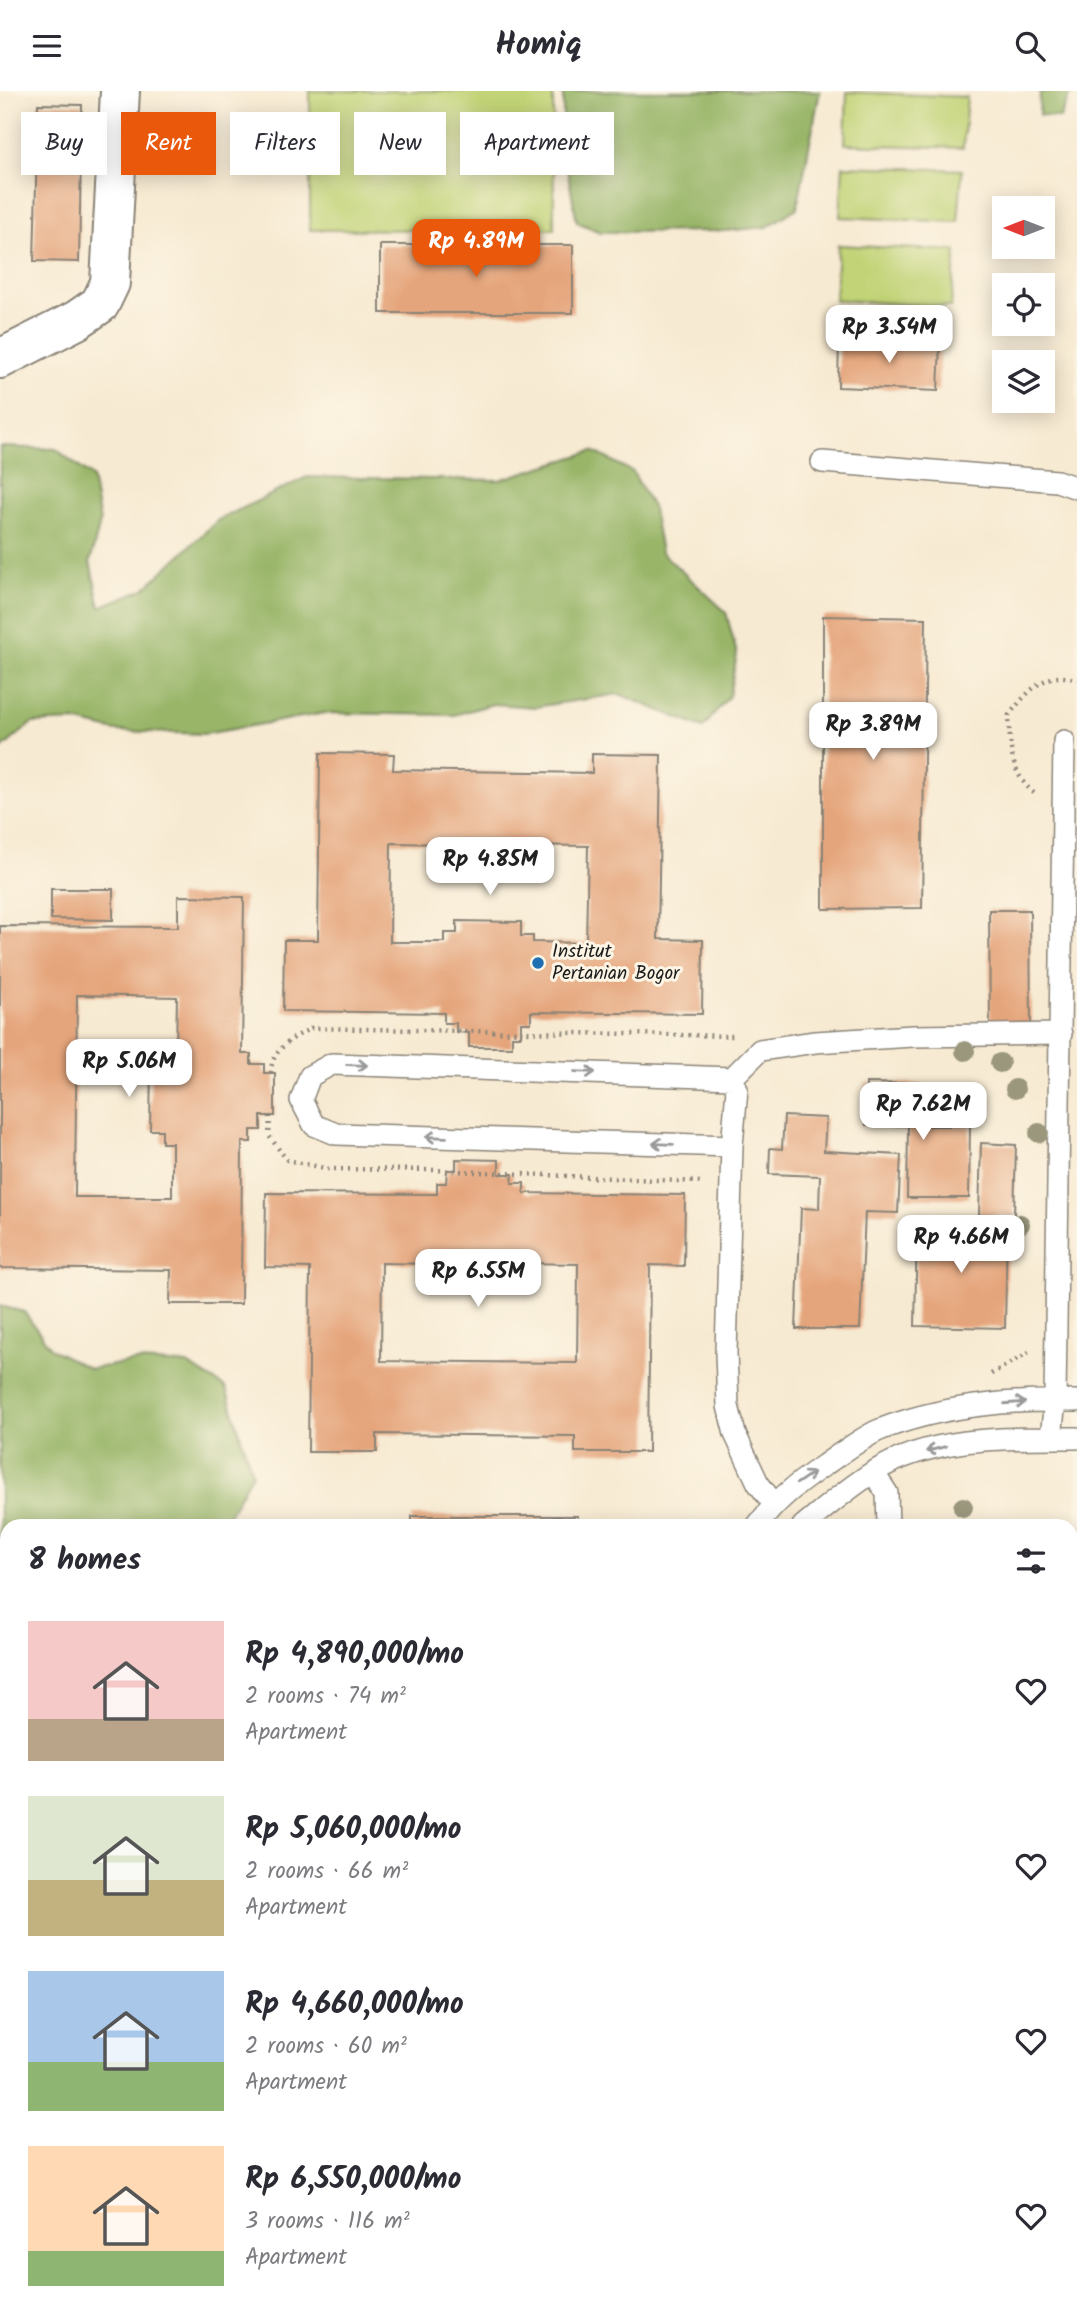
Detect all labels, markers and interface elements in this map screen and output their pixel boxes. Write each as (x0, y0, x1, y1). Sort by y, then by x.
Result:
text: Homiq (495, 20, 582, 71)
icon: menu (28, 27, 66, 65)
icon: search (1011, 27, 1049, 65)
chip: Buy (21, 112, 107, 175)
chip: Rent (121, 112, 216, 175)
chip: Filters (230, 112, 340, 175)
chip: New (354, 112, 446, 175)
chip: Apartment (460, 112, 614, 175)
north arrow (992, 196, 1055, 259)
map controls (992, 196, 1055, 413)
pin: Rp 4.89M (404, 219, 548, 279)
text: Rp 4.89M (428, 224, 524, 260)
button: locate (992, 273, 1055, 336)
pin: Rp 3.54M (817, 306, 961, 365)
text: Rp 3.54M (842, 310, 936, 346)
button: layers (992, 350, 1055, 413)
pin: Rp 3.89M (801, 703, 945, 762)
text: Rp 3.89M (825, 707, 921, 743)
pin: Rp 4.85M (418, 837, 562, 897)
text: Rp 4.85M (442, 842, 538, 878)
place label: Institut Pertanian Bogor (552, 937, 681, 989)
marker: Institut Pertanian Bogor (530, 955, 546, 971)
pin: Rp 5.06M (57, 1039, 201, 1099)
text: Rp 5.06M (82, 1044, 176, 1080)
one-way arrow (345, 1058, 368, 1071)
one-way arrow (573, 1065, 596, 1079)
pin: Rp 7.62M (851, 1083, 995, 1142)
text: Rp 7.62M (876, 1087, 970, 1123)
one-way arrow (425, 1130, 448, 1144)
one-way arrow (652, 1138, 675, 1151)
pin: Rp 4.66M (889, 1215, 1033, 1275)
text: Rp 4.66M (913, 1220, 1009, 1256)
pin: Rp 6.55M (406, 1249, 550, 1309)
text: Rp 6.55M (431, 1254, 525, 1290)
one-way arrow (1003, 1396, 1026, 1409)
one-way arrow (925, 1443, 948, 1456)
one-way arrow (795, 1471, 814, 1486)
text: 8 homes (28, 1537, 141, 1585)
icon: filters (1012, 1542, 1050, 1580)
text: Rp 4,890,000/mo (245, 1631, 464, 1679)
icon: home (84, 1649, 168, 1733)
icon: heart (1012, 1672, 1050, 1710)
text: 2 rooms · 74 m² (245, 1679, 406, 1715)
text: Apartment (245, 1715, 347, 1751)
text: Rp 5,060,000/mo (245, 1806, 462, 1854)
icon: home (84, 1824, 168, 1908)
icon: heart (1012, 1847, 1050, 1885)
text: 2 rooms · 66 m² (245, 1854, 408, 1890)
text: Apartment (245, 1890, 347, 1926)
text: Rp 4,660,000/mo (245, 1981, 464, 2029)
icon: home (84, 1999, 168, 2083)
icon: heart (1012, 2022, 1050, 2060)
text: 2 rooms · 60 m² (245, 2029, 407, 2065)
text: Apartment (245, 2065, 347, 2101)
text: Rp 6,550,000/mo (245, 2156, 461, 2204)
icon: home (84, 2174, 168, 2258)
icon: heart (1012, 2197, 1050, 2235)
text: 3 rooms · 116 m² (245, 2204, 410, 2240)
text: Apartment (245, 2240, 347, 2276)

